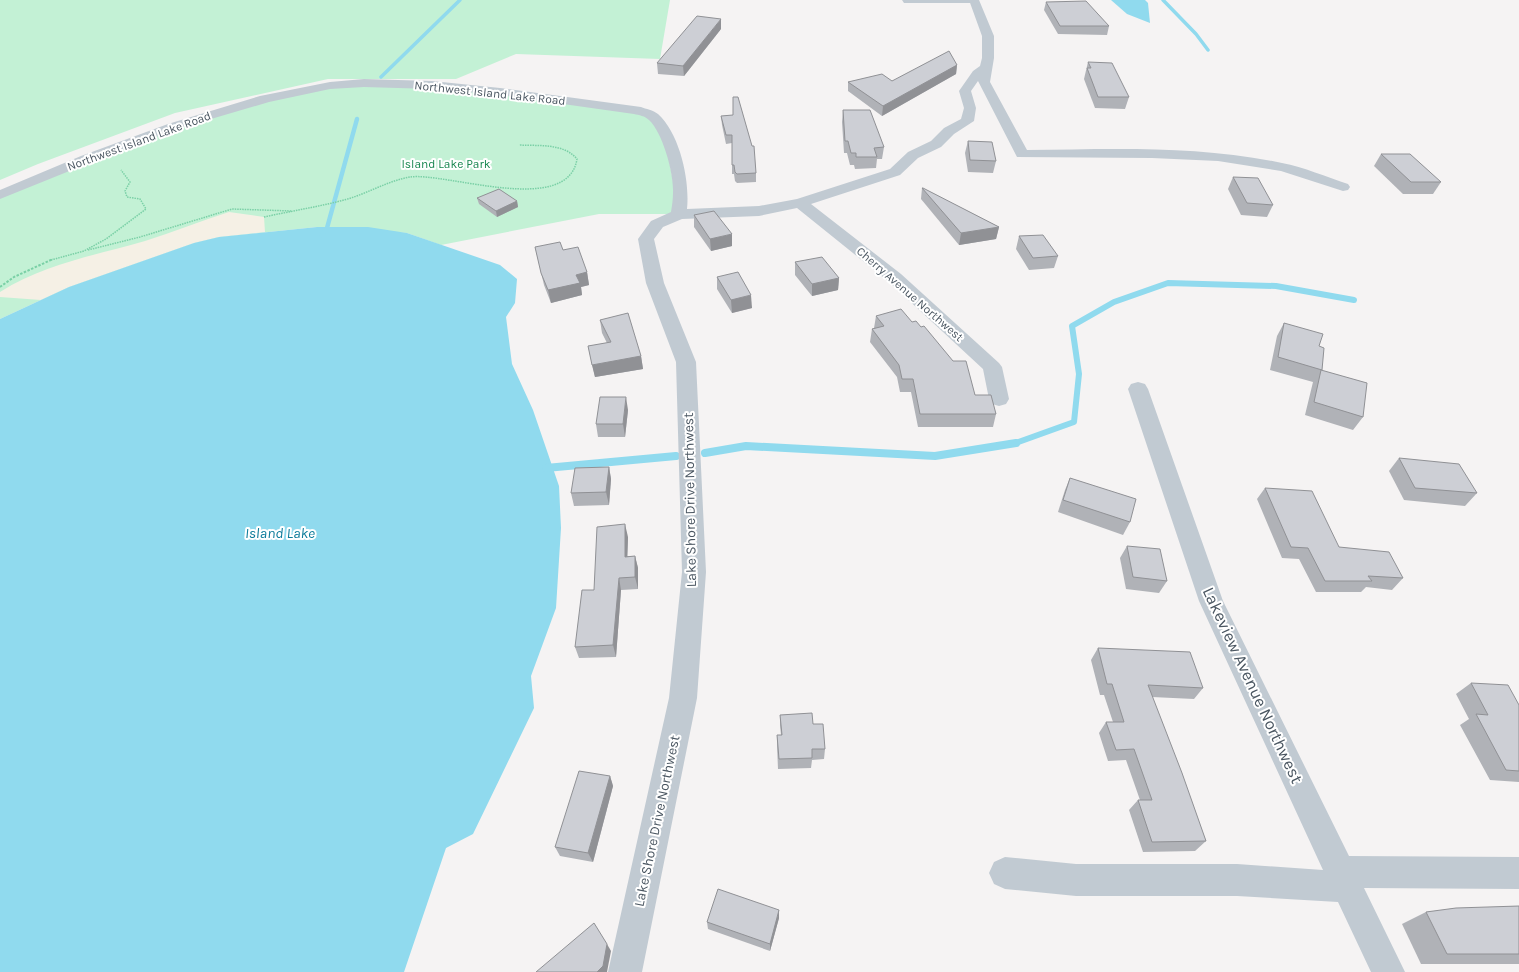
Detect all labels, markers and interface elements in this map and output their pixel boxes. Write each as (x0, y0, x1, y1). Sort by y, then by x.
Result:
street label: Northwest Island Lake Road (414, 78, 566, 108)
street label: Northwest Island Lake Road (65, 108, 213, 174)
park label: Island Lake Park (401, 157, 491, 171)
street label: Cherry Avenue Northwest (854, 244, 967, 344)
street label: Lake Shore Drive Northwest (680, 412, 700, 588)
water label: Island Lake (245, 524, 315, 542)
street label: Lakeview Avenue Northwest (1199, 584, 1307, 786)
street label: Lake Shore Drive Northwest (631, 734, 683, 908)

